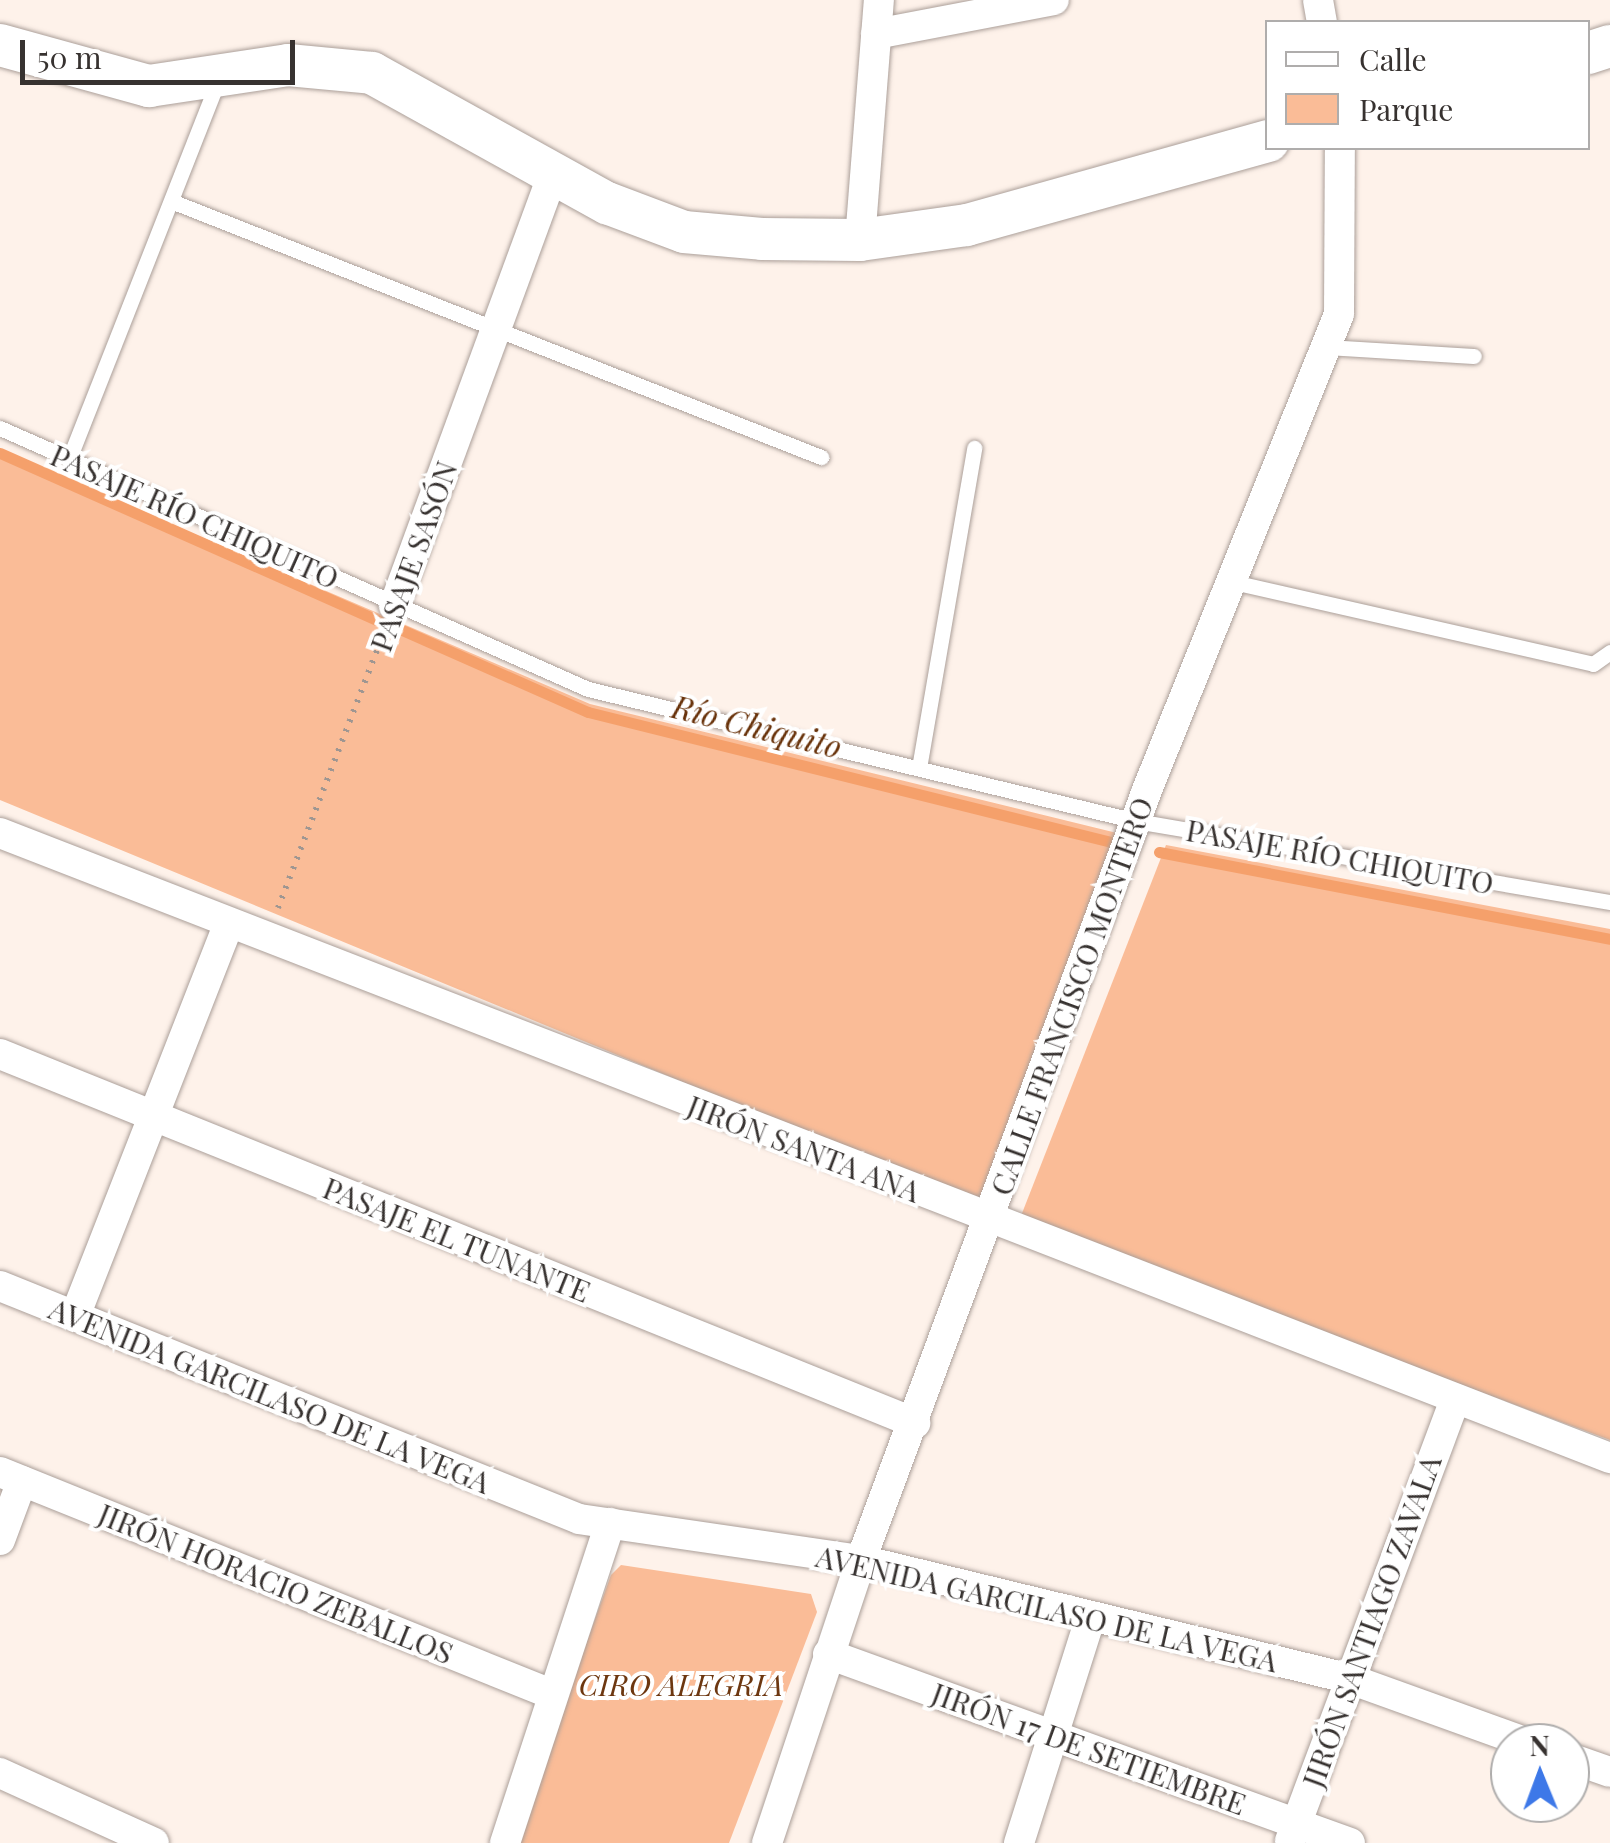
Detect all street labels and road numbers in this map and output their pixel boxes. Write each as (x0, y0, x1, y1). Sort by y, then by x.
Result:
street label: PASAJE RÍO CHIQUITO (45, 436, 345, 596)
street label: PASAJE SASÓN (362, 456, 464, 656)
street label: CALLE FRANCISCO MONTERO (982, 792, 1160, 1200)
street label: PASAJE RÍO CHIQUITO (1183, 811, 1497, 901)
street label: JIRÓN SANTA ANA (682, 1087, 926, 1209)
street label: PASAJE EL TUNANTE (318, 1169, 596, 1309)
street label: AVENIDA GARCILASO DE LA VEGA (44, 1290, 496, 1500)
street label: JIRÓN SANTIAGO ZAVALA (1294, 1450, 1448, 1792)
street label: JIRÓN HORACIO ZEBALLOS (93, 1495, 459, 1671)
street label: AVENIDA GARCILASO DE LA VEGA (812, 1537, 1282, 1679)
street label: JIRÓN 17 DE SETIEMBRE (927, 1674, 1251, 1822)

